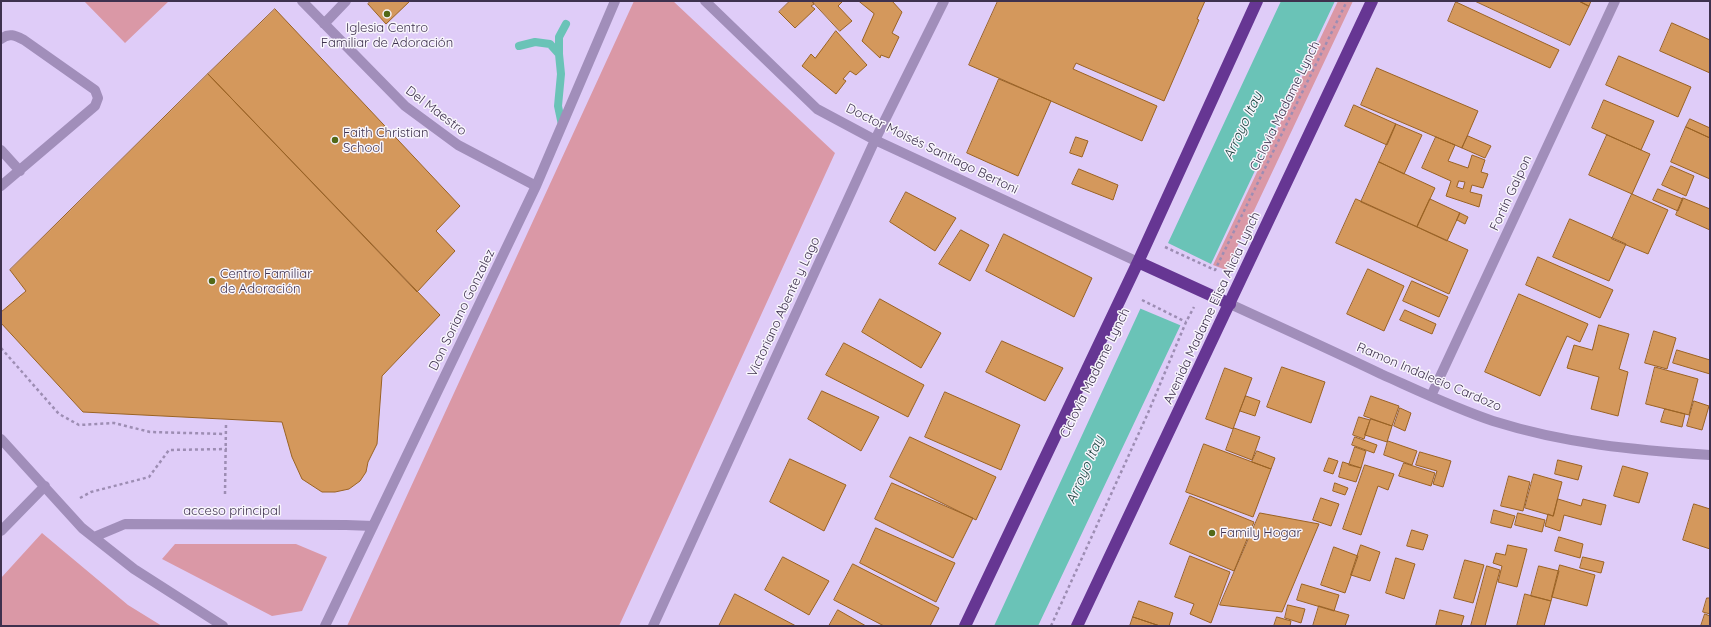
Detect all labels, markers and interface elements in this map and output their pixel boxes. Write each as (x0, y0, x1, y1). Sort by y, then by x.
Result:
marker: Iglesia Centro Familiar de Adoración (382, 9, 392, 19)
place label: Iglesia Centro Familiar de Adoración (321, 20, 453, 51)
street label: Ciclovia Madame Lynch (1247, 39, 1323, 173)
street label: Del Maestro (402, 83, 470, 139)
water label: Arroyo Itay (1220, 89, 1266, 163)
street label: Doctor Moisés Santiago Bertoni (843, 100, 1021, 198)
place label: Faith Christian School (343, 125, 428, 156)
marker: Faith Christian School (330, 135, 340, 145)
street label: Fortín Galpon (1487, 153, 1535, 233)
street label: Avenida Madame Elisa Alicia Lynch (1160, 209, 1264, 407)
street label: Victoriano Abente y Lago (745, 234, 823, 380)
street label: Don Soriano Gonzalez (426, 247, 498, 373)
place label: Centro Familiar de Adoración (220, 266, 312, 297)
marker: Centro Familiar de Adoración (207, 276, 217, 286)
street label: Ciclovia Madame Lynch (1057, 306, 1133, 440)
street label: Ramon Indalecio Cardozo (1354, 339, 1504, 415)
water label: Arroyo Itay (1063, 433, 1107, 507)
street label: acceso principal (183, 503, 281, 519)
place label: Family Hogar (1220, 525, 1301, 541)
marker: Family Hogar (1207, 528, 1217, 538)

